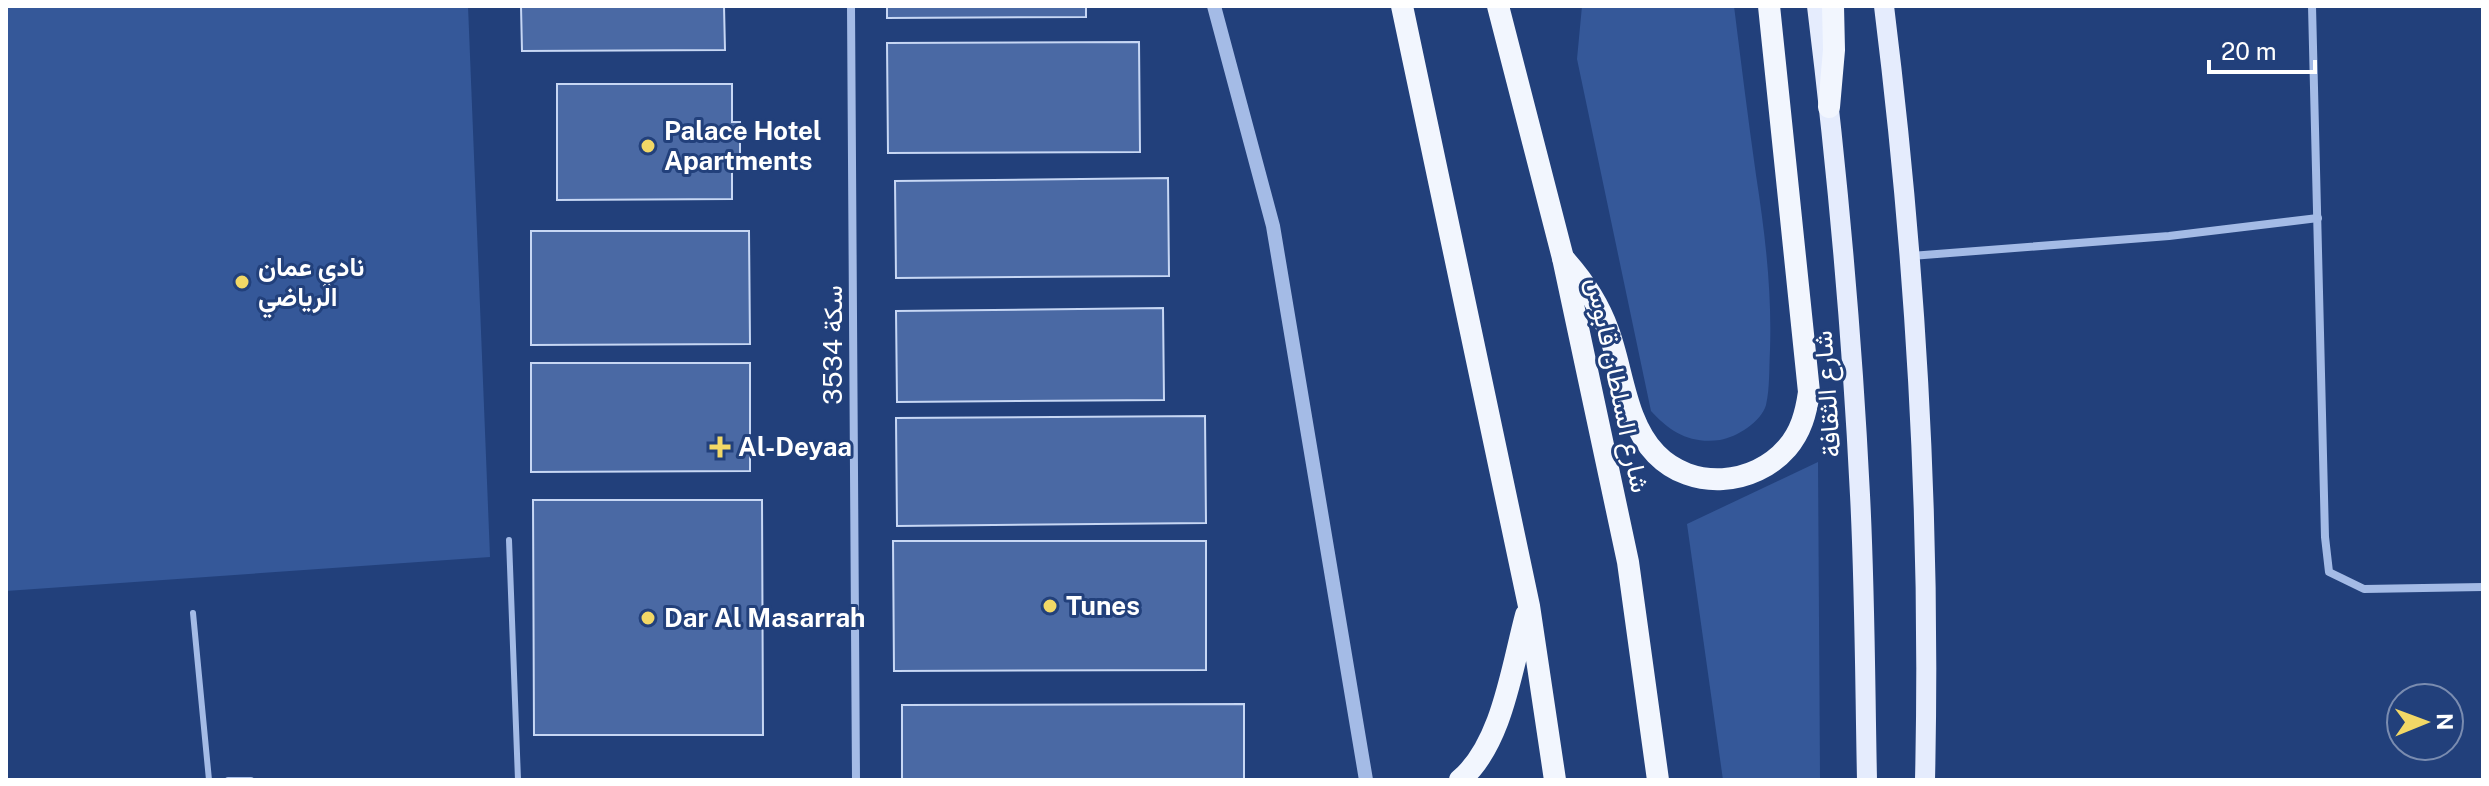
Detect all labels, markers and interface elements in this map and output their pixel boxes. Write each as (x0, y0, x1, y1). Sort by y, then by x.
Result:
scale bar (2209, 24, 2315, 74)
text: 20 m (2221, 37, 2277, 65)
place label: Palace Hotel Apartments (664, 115, 822, 176)
marker: Palace Hotel Apartments (639, 137, 657, 155)
place label: نادي عمان الرياضي (258, 251, 364, 319)
marker: نادي عمان الرياضي (233, 273, 251, 291)
street label: شارع السلطان قابوس (1578, 274, 1656, 496)
street label: سكة 3534 (817, 285, 848, 405)
street label: شارع الثقافة (1807, 329, 1849, 459)
place label: Al-Deyaa (738, 431, 852, 462)
marker: Al-Deyaa (709, 436, 731, 458)
place label: Tunes (1066, 590, 1140, 621)
marker: Tunes (1041, 597, 1059, 615)
place label: Dar Al Masarrah (664, 602, 866, 633)
marker: Dar Al Masarrah (639, 609, 657, 627)
north arrow (2385, 682, 2465, 762)
text: N (2432, 713, 2458, 730)

